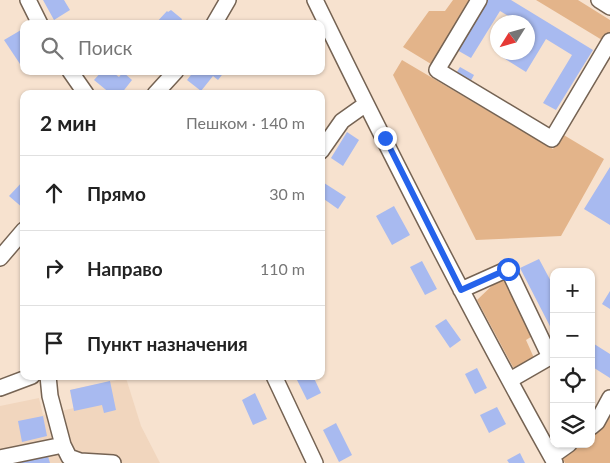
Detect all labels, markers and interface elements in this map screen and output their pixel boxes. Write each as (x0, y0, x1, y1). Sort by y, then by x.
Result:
north arrow (490, 15, 535, 60)
search box (20, 20, 325, 75)
icon: search (38, 34, 66, 62)
text: Поиск (78, 36, 132, 59)
text: 2 мин (40, 110, 97, 135)
text: Пешком · 140 m (186, 113, 305, 132)
route end (374, 127, 397, 150)
icon: ahead (40, 179, 68, 207)
text: Прямо (87, 182, 146, 205)
text: 30 m (269, 184, 305, 203)
icon: right (40, 254, 68, 282)
text: Направо (87, 257, 163, 280)
route start (497, 258, 520, 281)
text: 110 m (260, 259, 305, 278)
map controls (550, 268, 595, 448)
button: + (550, 268, 595, 313)
button: − (550, 313, 595, 358)
icon: arrive (40, 329, 68, 357)
text: Пункт назначения (87, 332, 248, 355)
button: locate (550, 358, 595, 403)
button: layers (550, 403, 595, 448)

